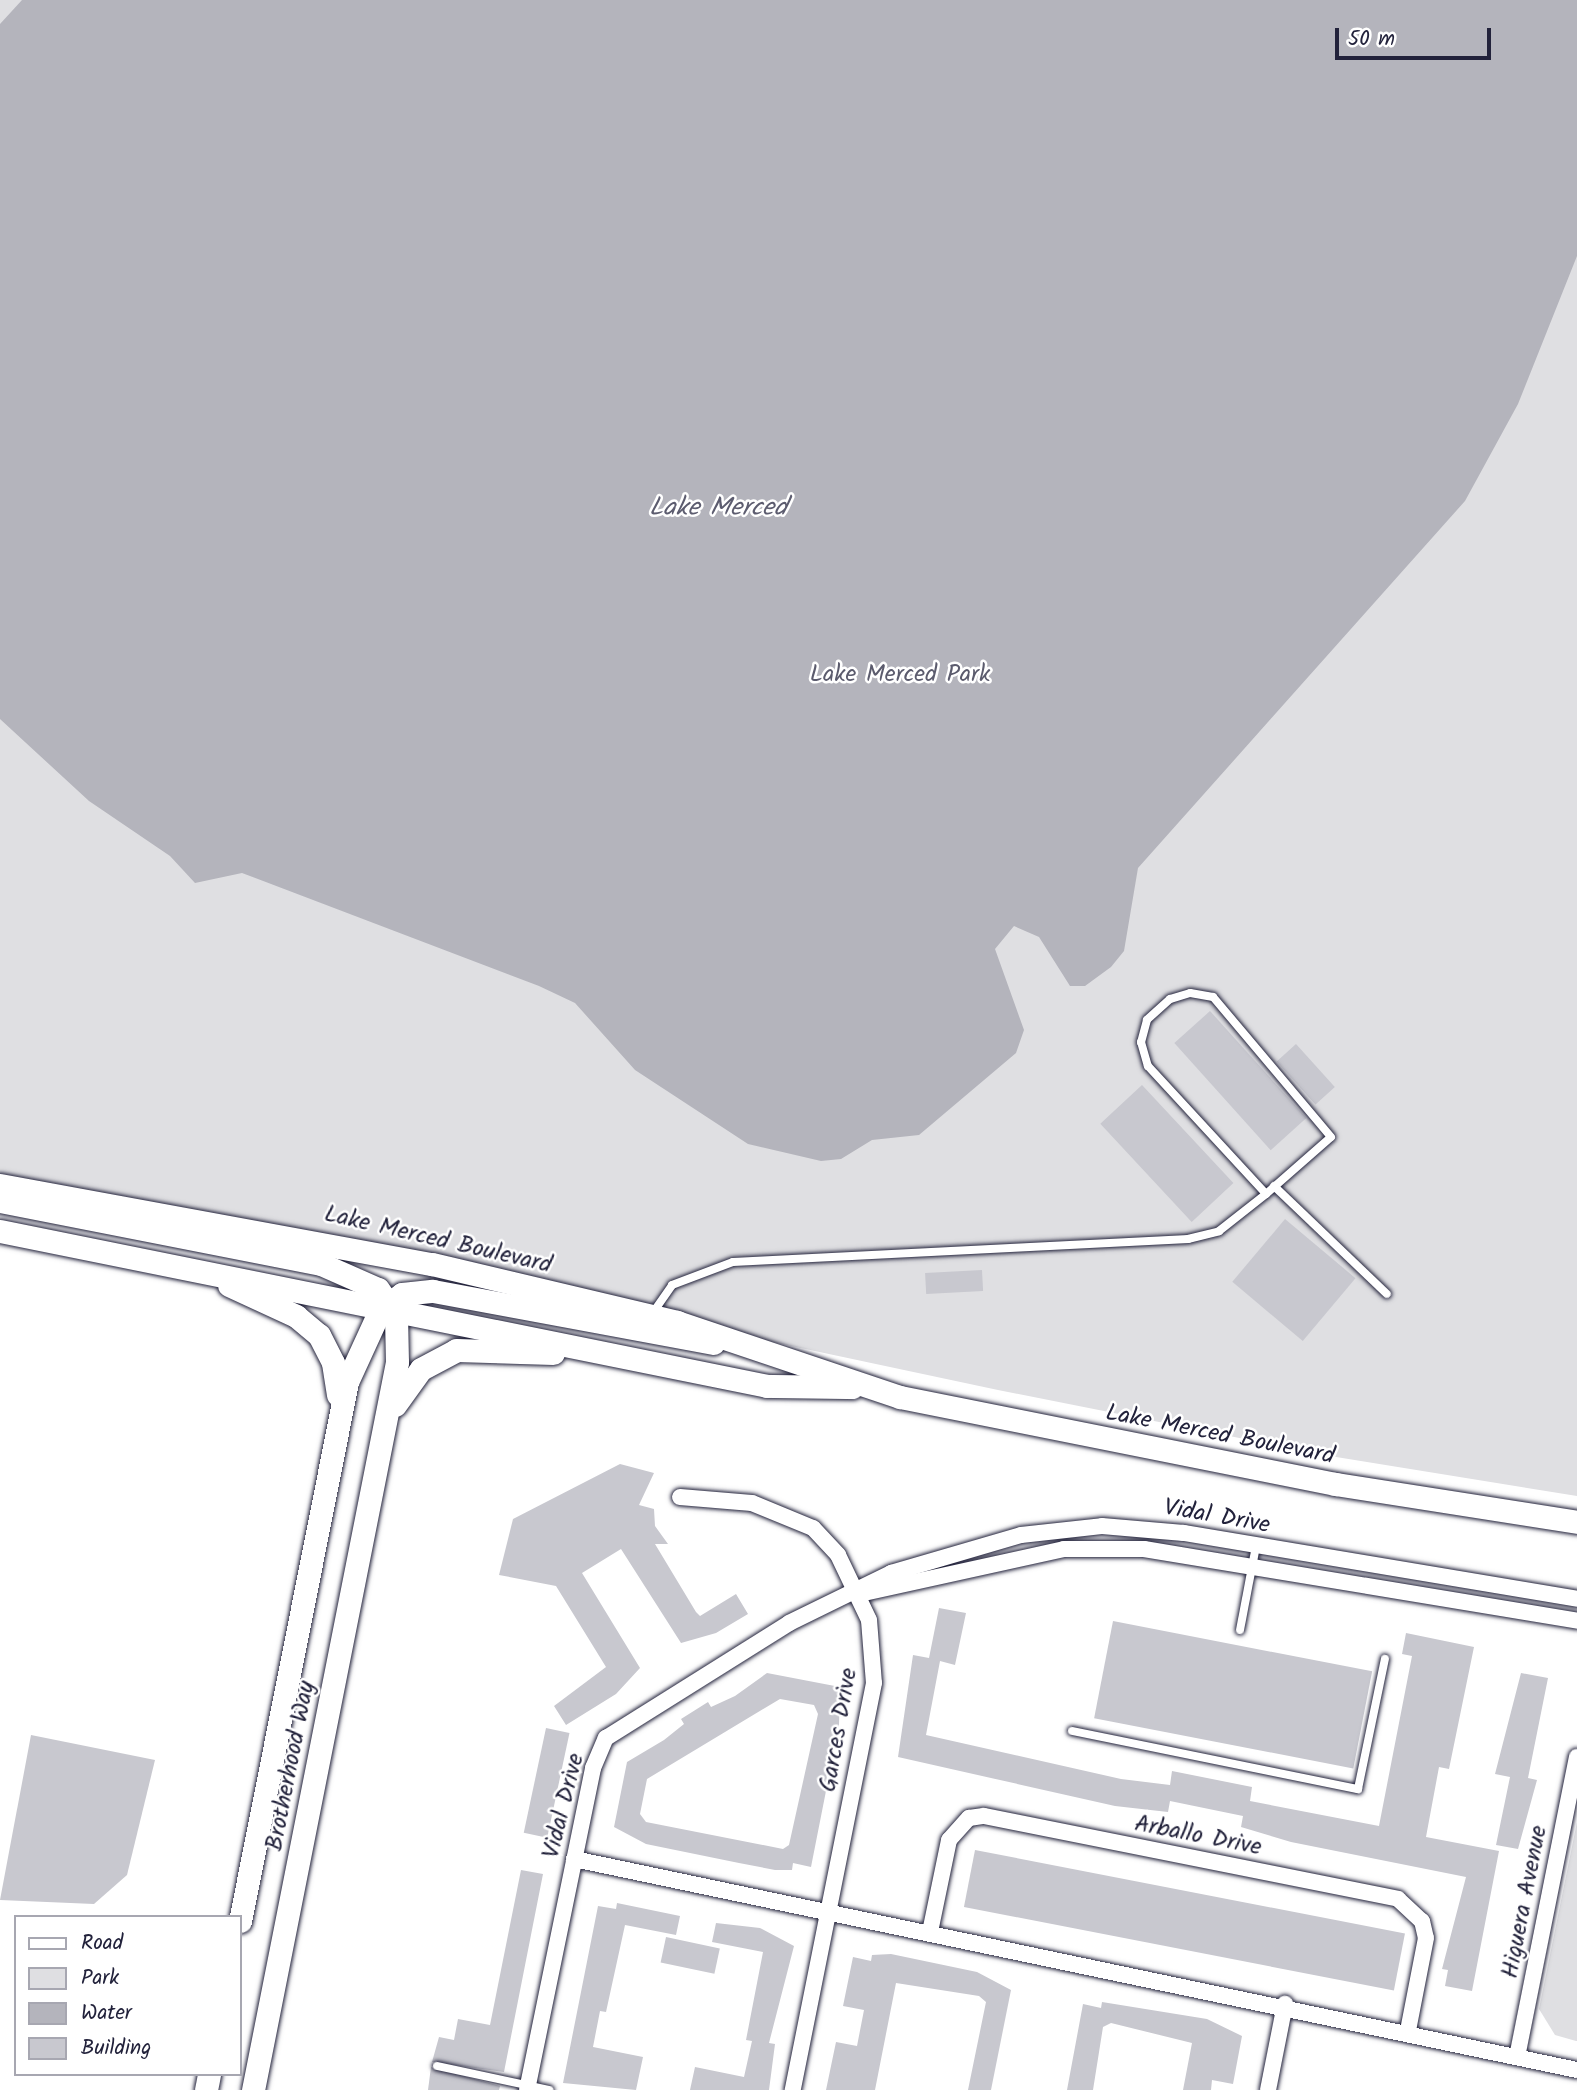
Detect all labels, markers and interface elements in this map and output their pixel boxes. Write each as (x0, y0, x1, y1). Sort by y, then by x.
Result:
scale bar (1339, 14, 1495, 58)
text: 50 m (1348, 23, 1395, 56)
water label: Lake Merced (649, 493, 787, 525)
park label: Lake Merced Park (810, 661, 990, 689)
street label: Lake Merced Boulevard (321, 1200, 555, 1280)
street label: Lake Merced Boulevard (1103, 1399, 1337, 1471)
street label: Vidal Drive (1162, 1494, 1272, 1540)
street label: Garces Drive (814, 1666, 864, 1794)
street label: Brotherhood Way (260, 1679, 322, 1853)
street label: Vidal Drive (537, 1750, 591, 1862)
street label: Arballo Drive (1132, 1810, 1264, 1862)
street label: Higuera Avenue (1496, 1823, 1554, 1981)
legend (14, 1915, 242, 2076)
text: Road (81, 1927, 123, 1960)
text: Park (81, 1962, 119, 1995)
text: Water (81, 1997, 132, 2030)
text: Building (81, 2032, 151, 2065)

